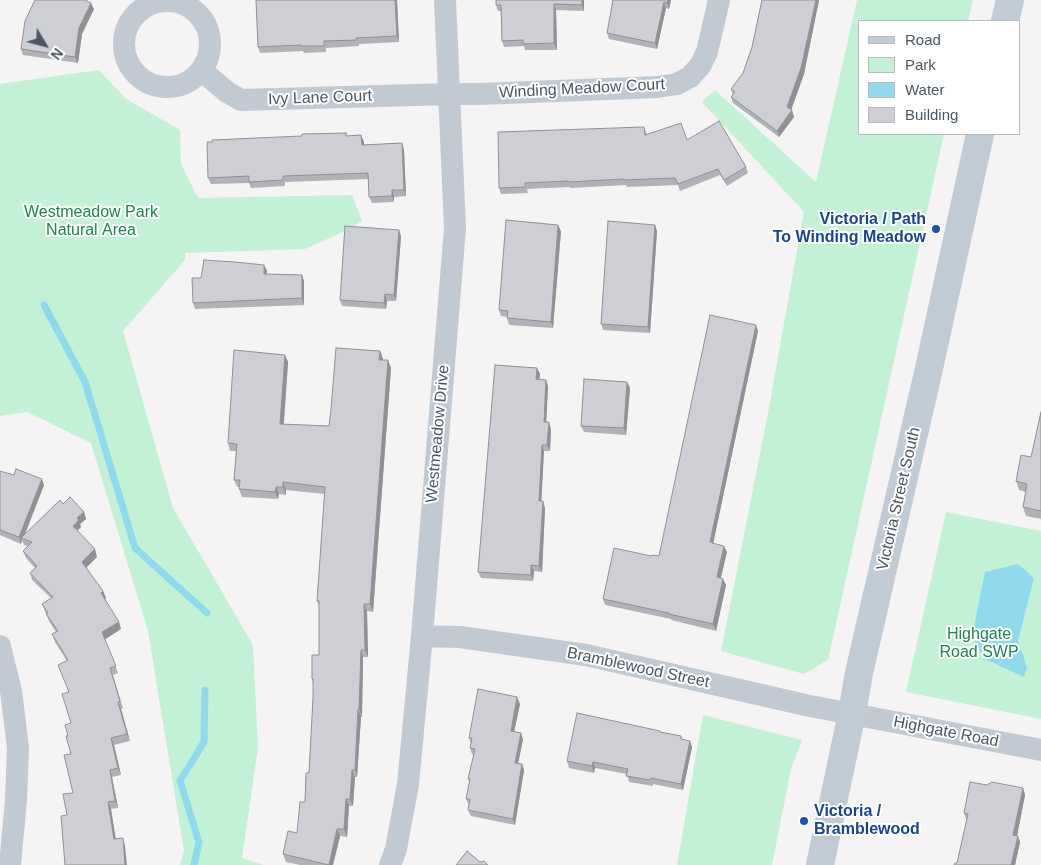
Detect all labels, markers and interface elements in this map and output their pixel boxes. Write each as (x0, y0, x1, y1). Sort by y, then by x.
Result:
north arrow (20, 20, 70, 70)
legend (858, 20, 1021, 135)
text: Road (905, 31, 941, 48)
text: N (48, 45, 66, 63)
text: Park (905, 56, 936, 73)
street label: Winding Meadow Court (498, 75, 666, 103)
text: Water (905, 81, 944, 98)
street label: Ivy Lane Court (268, 87, 372, 109)
text: Building (905, 106, 958, 123)
park label: Westmeadow Park Natural Area (24, 203, 158, 241)
place label: Victoria / Path To Winding Meadow (773, 210, 926, 248)
marker: Victoria / Path To Winding Meadow (930, 223, 942, 235)
street label: Westmeadow Drive (422, 364, 454, 504)
street label: Victoria Street South (873, 425, 925, 573)
park label: Highgate Road SWP (939, 625, 1019, 663)
street label: Bramblewood Street (565, 644, 711, 692)
street label: Highgate Road (892, 712, 1000, 752)
place label: Victoria / Bramblewood (814, 802, 920, 840)
marker: Victoria / Bramblewood (798, 815, 810, 827)

